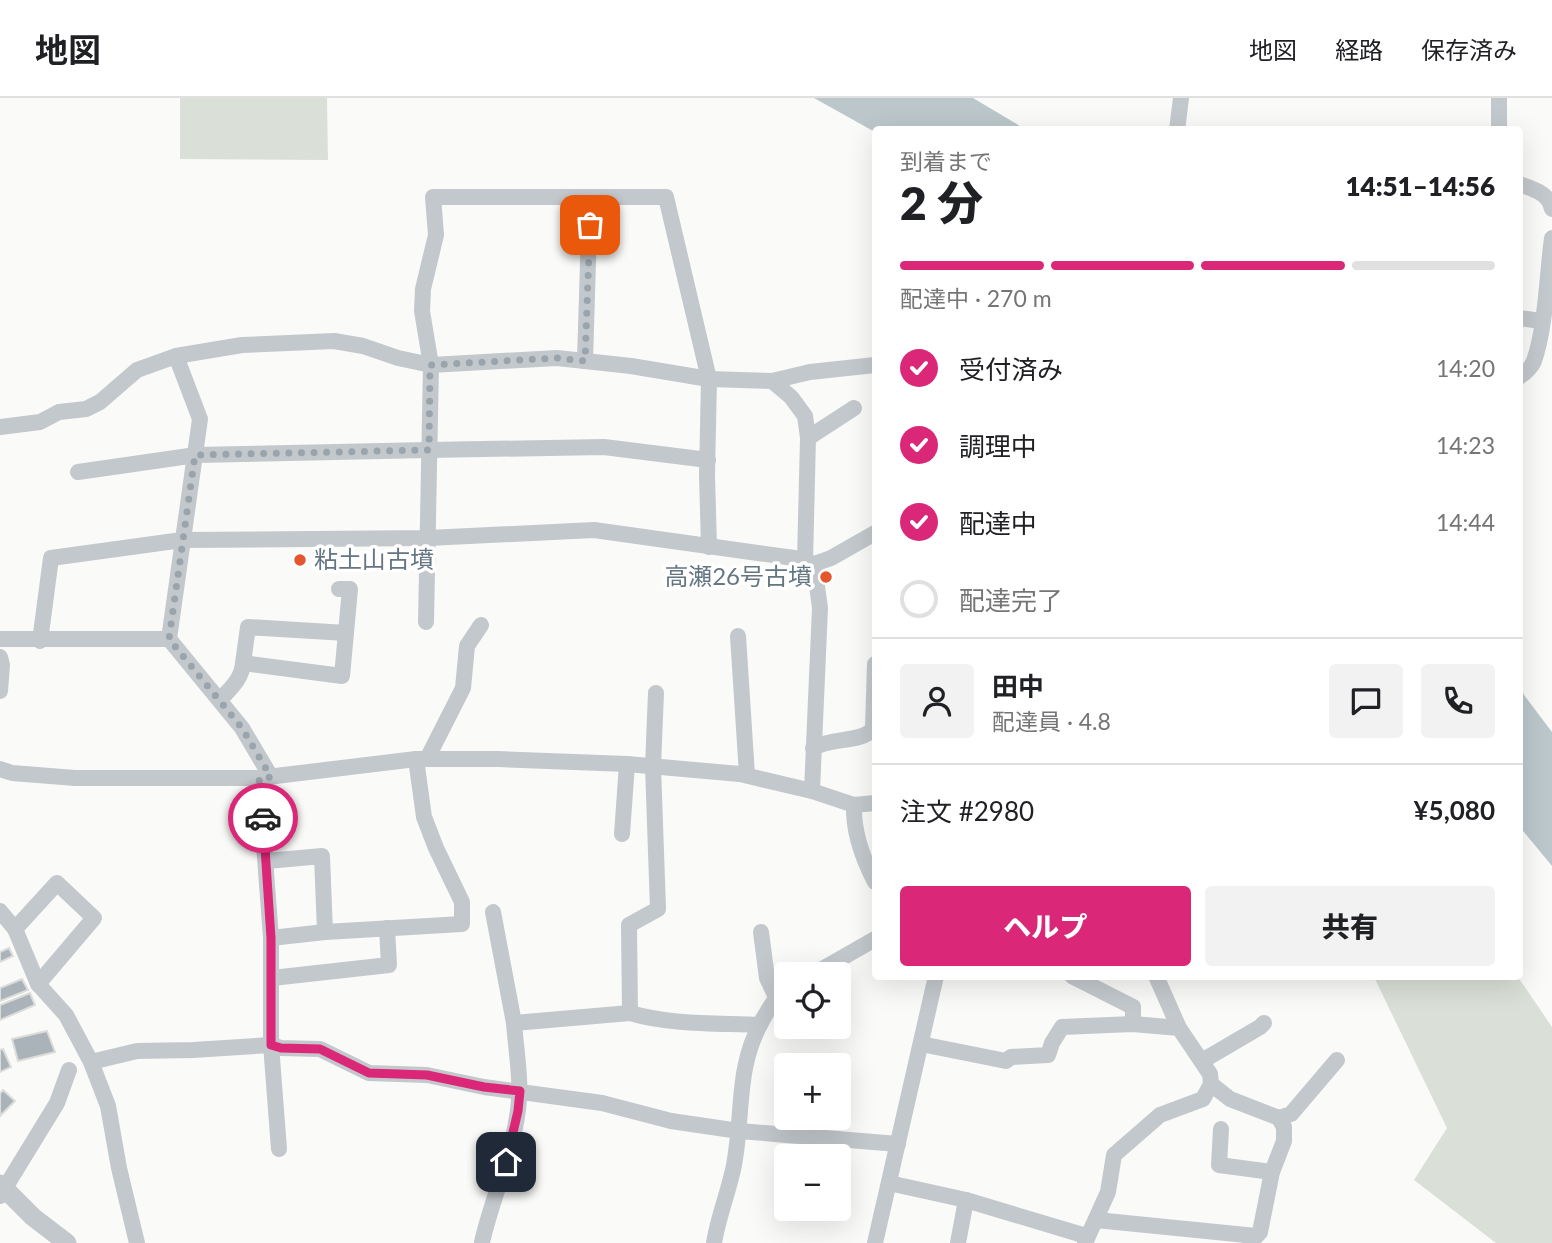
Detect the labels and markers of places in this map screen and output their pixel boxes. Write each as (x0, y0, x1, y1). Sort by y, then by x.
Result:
pin (560, 195, 620, 255)
place label: 粘土山古墳 (314, 544, 434, 573)
marker: 粘土山古墳 (292, 552, 308, 568)
place label: 高瀬26号古墳 (664, 561, 812, 590)
marker: 高瀬26号古墳 (818, 569, 834, 585)
pin (476, 1132, 536, 1192)

